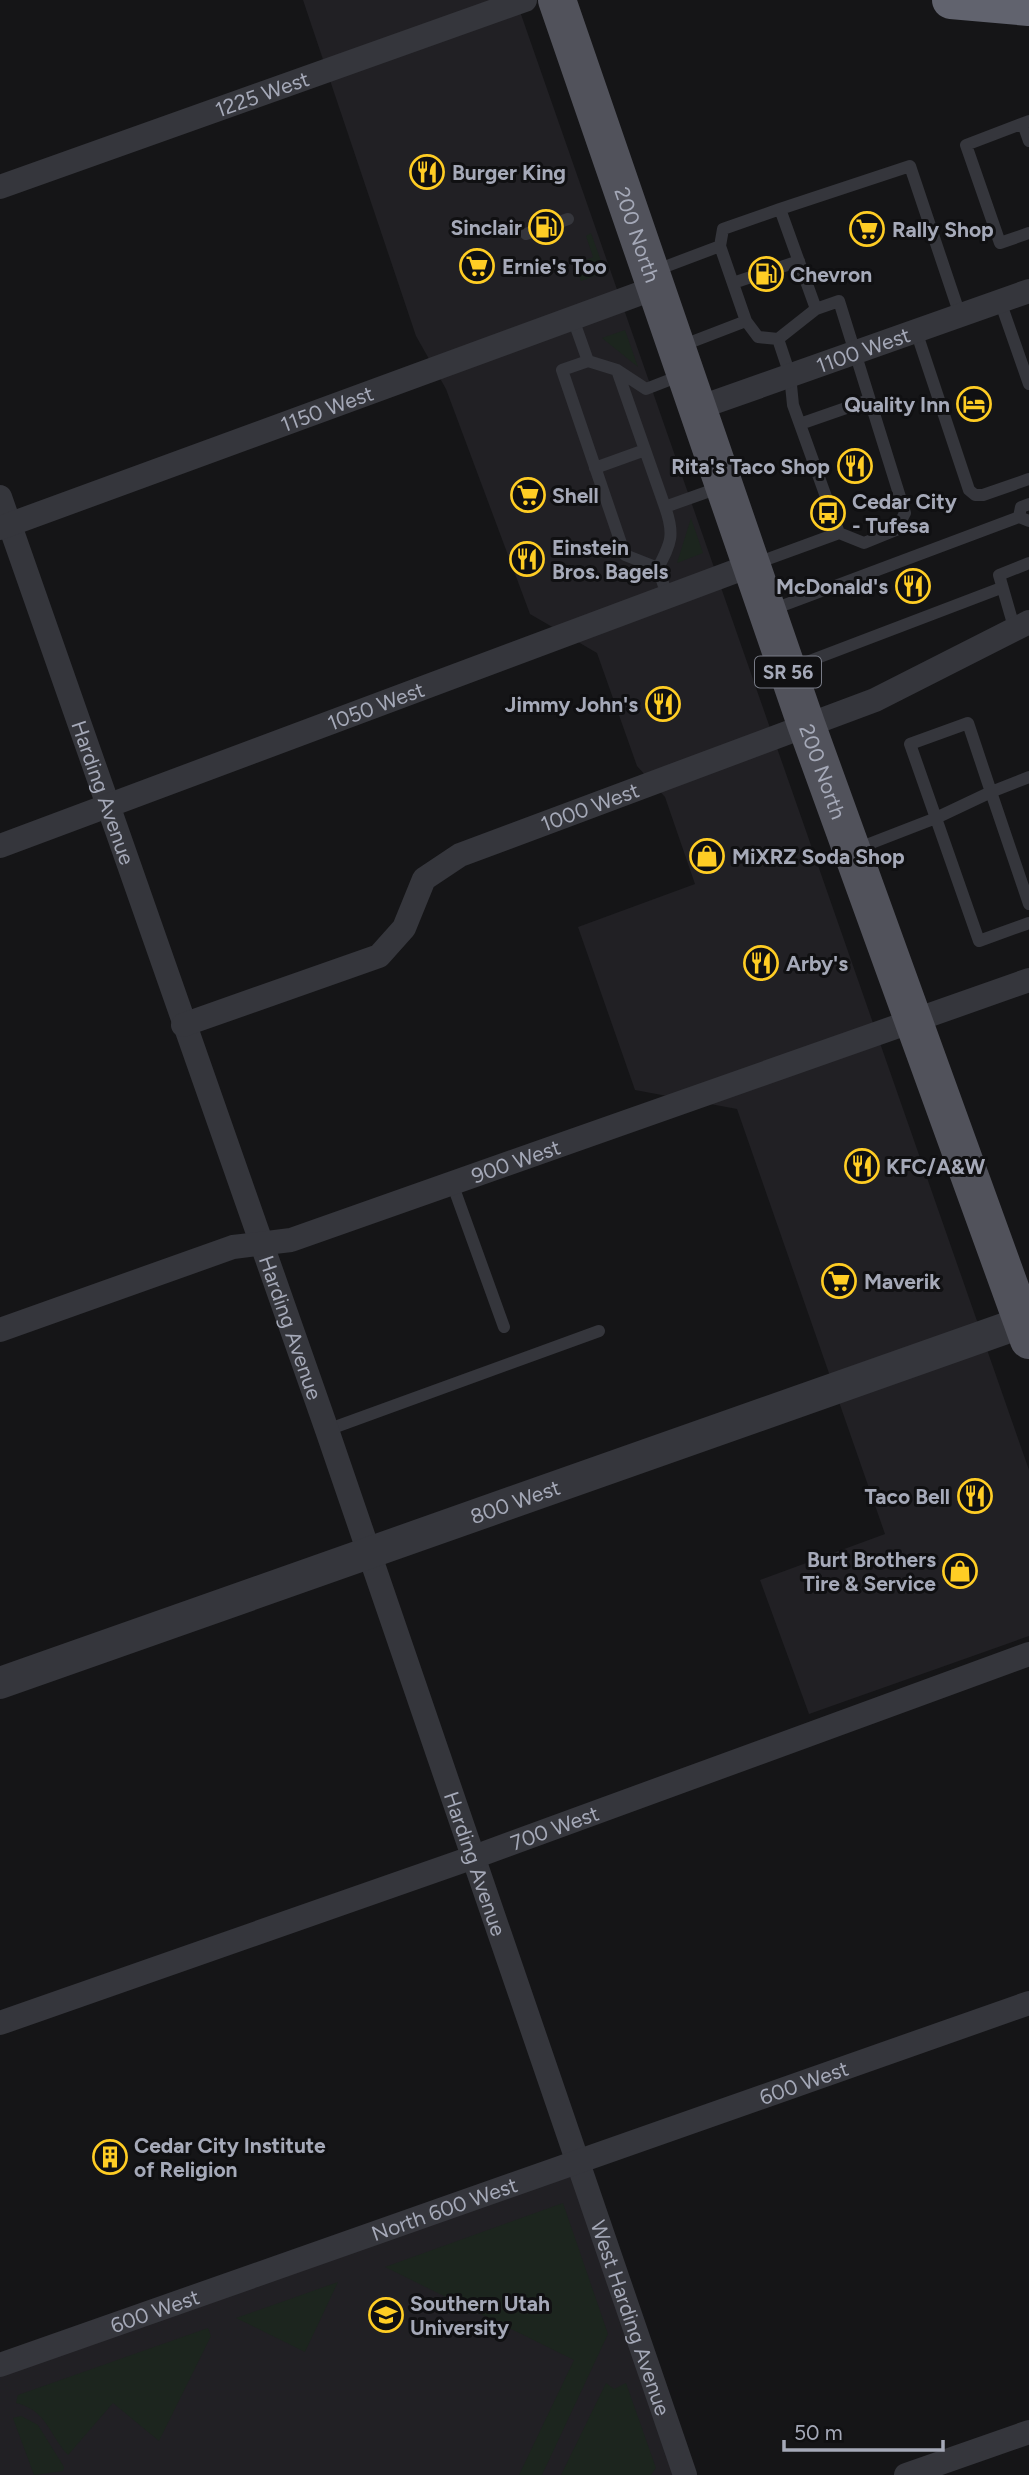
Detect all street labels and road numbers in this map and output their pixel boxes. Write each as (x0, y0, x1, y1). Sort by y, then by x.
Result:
street label: 1225 West (212, 65, 312, 122)
street label: 200 North (610, 184, 666, 285)
street label: 1100 West (813, 322, 913, 378)
street label: 1150 West (277, 380, 376, 437)
road number: SR 56 (755, 656, 821, 688)
street label: 1050 West (324, 676, 428, 735)
street label: Harding Avenue (67, 717, 140, 868)
street label: 200 North (795, 721, 852, 822)
street label: 1000 West (537, 777, 642, 836)
street label: 900 West (468, 1134, 564, 1188)
street label: Harding Avenue (254, 1252, 328, 1403)
street label: 800 West (467, 1474, 563, 1529)
street label: Harding Avenue (439, 1788, 512, 1939)
street label: 700 West (507, 1800, 602, 1855)
street label: 600 West (756, 2055, 852, 2109)
street label: North 600 West (368, 2172, 521, 2246)
street label: West Harding Avenue (586, 2217, 676, 2419)
street label: 600 West (107, 2283, 203, 2338)

